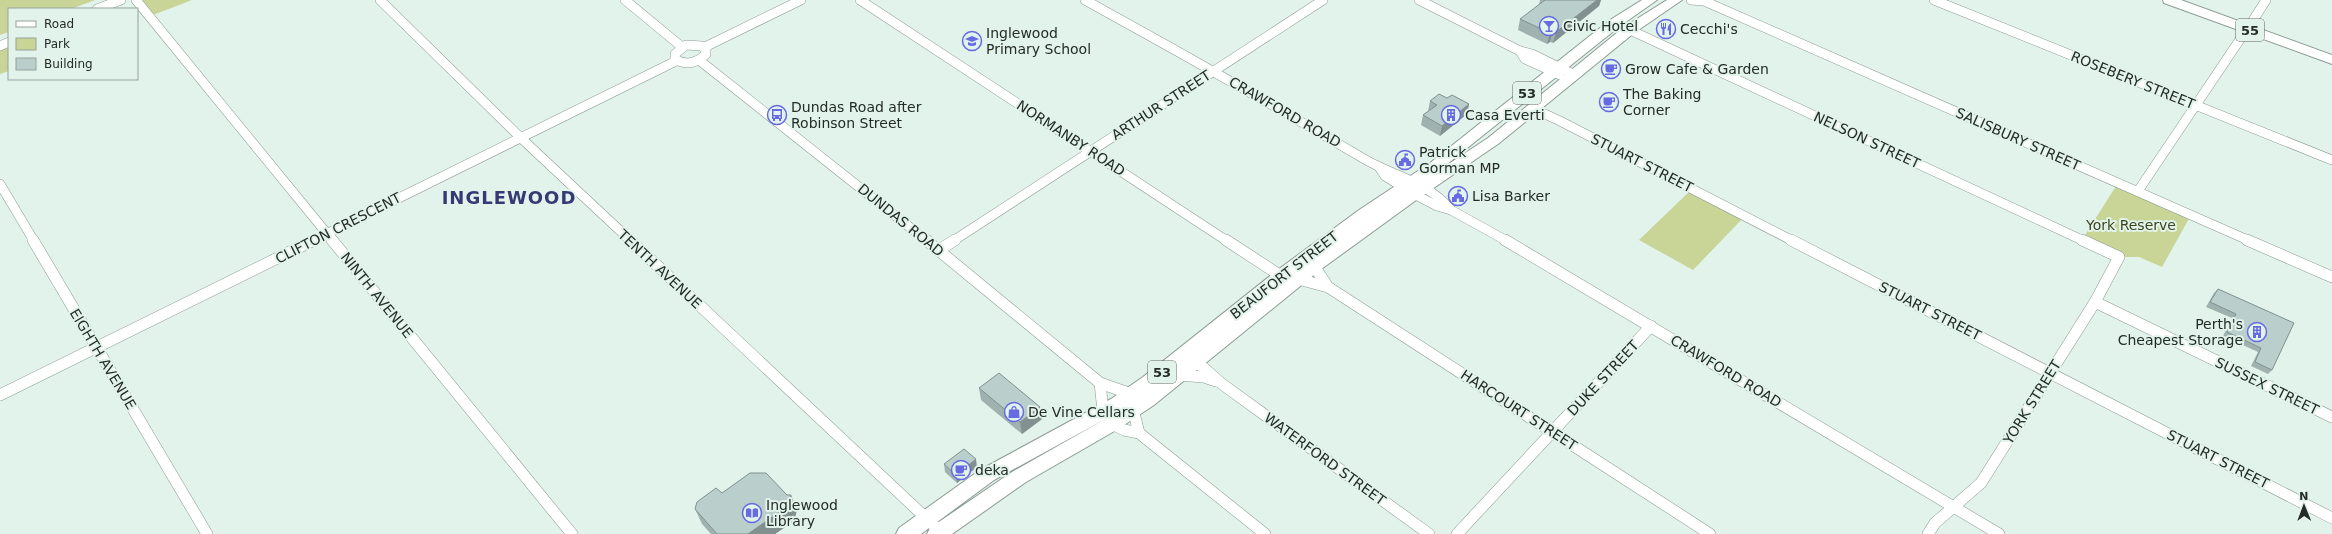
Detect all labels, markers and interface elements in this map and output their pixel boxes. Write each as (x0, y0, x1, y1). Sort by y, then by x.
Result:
legend (8, 8, 138, 80)
bar icon: Civic Hotel (1538, 15, 1560, 37)
text: Road (44, 17, 74, 31)
place label: Civic Hotel (1563, 18, 1638, 34)
restaurant icon: Cecchi's (1655, 18, 1677, 40)
road number: 55 (2236, 19, 2264, 41)
place label: Cecchi's (1680, 21, 1738, 37)
place label: Inglewood Primary School (986, 25, 1091, 57)
school or university icon: Inglewood Primary School (961, 30, 983, 52)
text: Park (44, 37, 70, 51)
street label: ROSEBERY STREET (2069, 48, 2198, 112)
text: Building (44, 57, 93, 71)
cafe icon: Grow Cafe & Garden (1600, 58, 1622, 80)
place label: Grow Cafe & Garden (1625, 61, 1769, 77)
street label: ARTHUR STREET (1108, 67, 1214, 143)
street label: CRAWFORD ROAD (1226, 73, 1344, 151)
road number: 53 (1513, 82, 1541, 104)
place label: The Baking Corner (1622, 86, 1701, 118)
cafe icon: The Baking Corner (1598, 91, 1620, 113)
street label: NORMANBY ROAD (1014, 97, 1128, 179)
place label: Dundas Road after Robinson Street (791, 99, 922, 131)
bus stop icon: Dundas Road after Robinson Street (766, 104, 788, 126)
building icon: Casa Everti (1440, 104, 1462, 126)
street label: SALISBURY STREET (1953, 104, 2083, 174)
place label: Casa Everti (1465, 107, 1545, 123)
street label: NELSON STREET (1811, 108, 1923, 172)
street label: STUART STREET (1588, 130, 1696, 196)
place label: Patrick Gorman MP (1419, 144, 1500, 176)
public building icon: Patrick Gorman MP (1394, 149, 1416, 171)
street label: DUNDAS ROAD (855, 180, 947, 260)
public building icon: Lisa Barker (1447, 185, 1469, 207)
district label: INGLEWOOD (442, 187, 576, 208)
place label: Lisa Barker (1472, 188, 1550, 204)
street label: CLIFTON CRESCENT (272, 189, 404, 267)
park label: York Reserve (2085, 217, 2176, 233)
street label: TENTH AVENUE (614, 226, 705, 312)
street label: BEAUFORT STREET (1227, 228, 1341, 322)
street label: NINTH AVENUE (338, 249, 416, 341)
street label: STUART STREET (1876, 278, 1984, 344)
street label: EIGHTH AVENUE (67, 306, 139, 412)
place label: Perth's Cheapest Storage (2118, 316, 2243, 348)
building icon: Perth's Cheapest Storage (2246, 321, 2268, 343)
street label: CRAWFORD ROAD (1668, 332, 1784, 410)
street label: DUKE STREET (1564, 337, 1642, 419)
street label: SUSSEX STREET (2213, 354, 2322, 418)
street label: YORK STREET (1999, 357, 2064, 448)
road number: 53 (1148, 361, 1176, 383)
street label: HARCOURT STREET (1458, 366, 1580, 454)
shop icon: De Vine Cellars (1003, 401, 1025, 423)
place label: De Vine Cellars (1028, 404, 1135, 420)
street label: WATERFORD STREET (1261, 410, 1389, 509)
street label: STUART STREET (2164, 426, 2272, 492)
cafe icon: deka (950, 459, 972, 481)
place label: deka (975, 462, 1009, 478)
north arrow (2284, 486, 2324, 526)
text: N (2299, 490, 2309, 503)
place label: Inglewood Library (766, 497, 838, 529)
library icon: Inglewood Library (741, 502, 763, 524)

